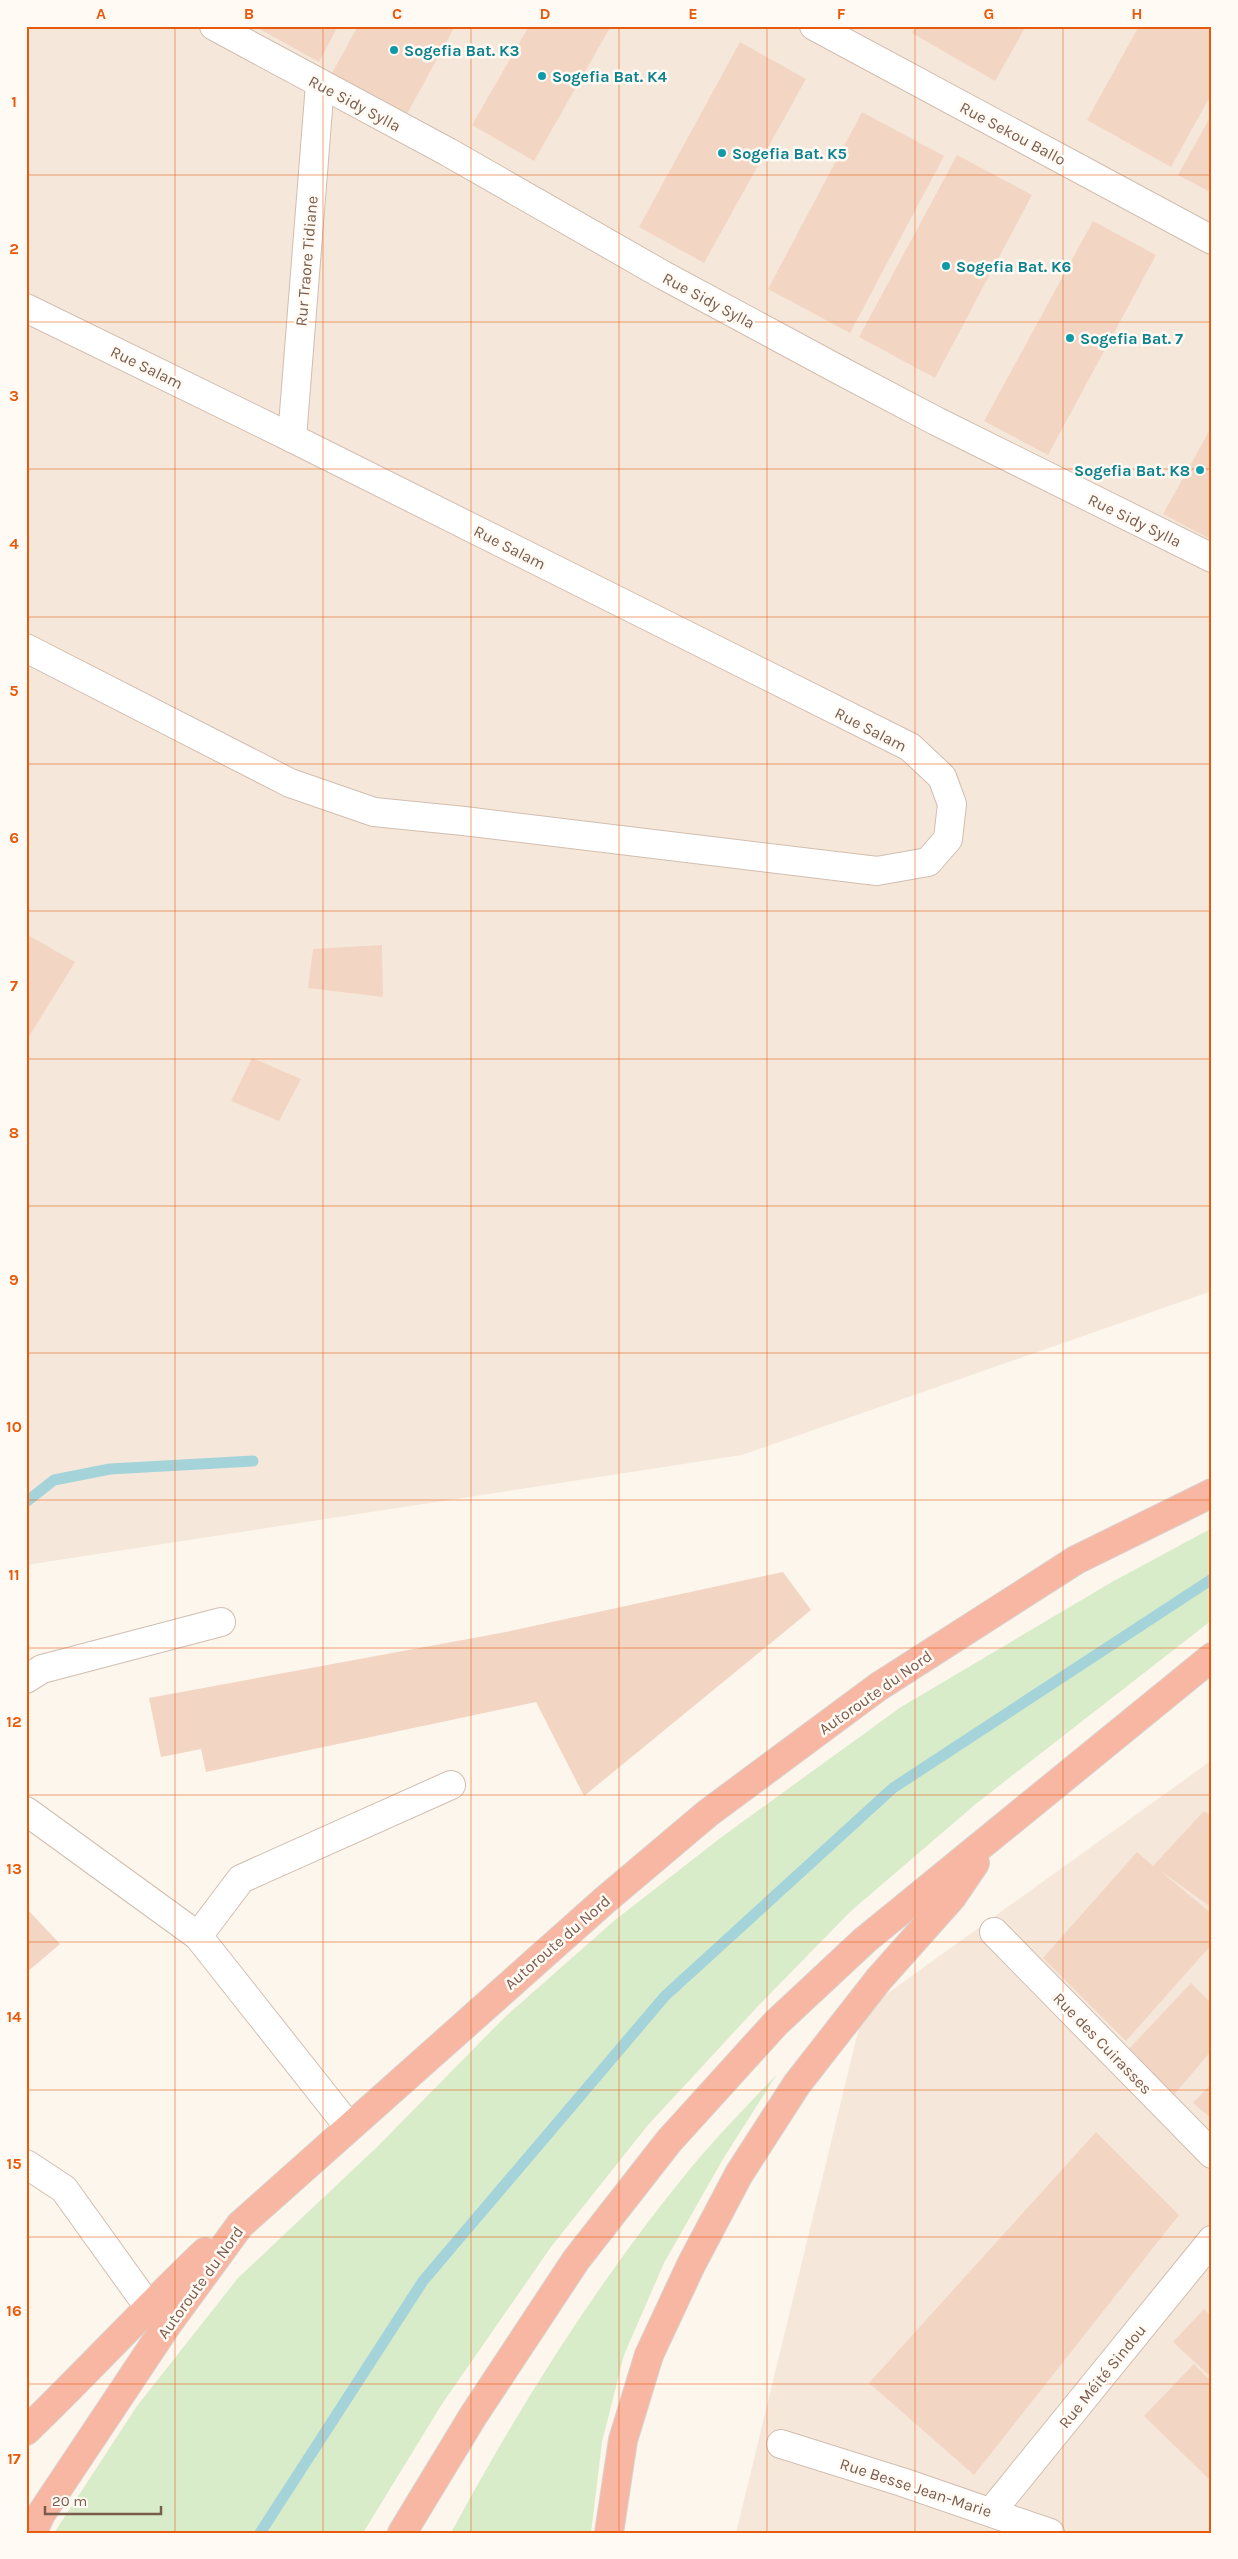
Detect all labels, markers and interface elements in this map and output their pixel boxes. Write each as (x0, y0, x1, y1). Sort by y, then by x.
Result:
text: A (96, 4, 106, 23)
text: B (244, 4, 254, 23)
text: C (392, 4, 402, 23)
text: D (540, 4, 551, 23)
text: E (688, 4, 698, 23)
text: F (837, 4, 846, 23)
text: G (984, 4, 994, 23)
text: H (1131, 4, 1143, 23)
place label: Sogefia Bat. K3 (404, 41, 520, 60)
marker: Sogefia Bat. K3 (388, 44, 400, 56)
place label: Sogefia Bat. K4 (552, 67, 668, 86)
marker: Sogefia Bat. K4 (536, 70, 548, 82)
street label: Rue Sidy Sylla (305, 71, 404, 136)
text: 1 (11, 92, 17, 111)
street label: Rue Sekou Ballo (957, 98, 1069, 169)
place label: Sogefia Bat. K5 (732, 144, 847, 163)
marker: Sogefia Bat. K5 (716, 147, 728, 159)
street label: Rur Traore Tidiane (291, 195, 322, 327)
text: 2 (9, 239, 19, 258)
place label: Sogefia Bat. K6 (956, 257, 1071, 276)
marker: Sogefia Bat. K6 (940, 260, 952, 272)
street label: Rue Sidy Sylla (659, 268, 758, 333)
place label: Sogefia Bat. 7 (1080, 329, 1183, 348)
marker: Sogefia Bat. 7 (1064, 332, 1076, 344)
street label: Rue Salam (107, 342, 186, 393)
text: 3 (9, 386, 19, 405)
place label: Sogefia Bat. K8 (1074, 461, 1190, 480)
marker: Sogefia Bat. K8 (1194, 464, 1206, 476)
street label: Rue Sidy Sylla (1085, 490, 1185, 551)
street label: Rue Salam (471, 521, 549, 574)
text: 4 (9, 534, 19, 553)
text: 5 (9, 681, 19, 700)
street label: Rue Salam (832, 703, 910, 756)
text: 6 (9, 828, 19, 847)
text: 7 (10, 976, 18, 995)
text: 8 (9, 1123, 19, 1142)
text: 9 (9, 1270, 19, 1289)
text: 10 (6, 1417, 22, 1436)
text: 11 (8, 1565, 20, 1584)
street label: Autoroute du Nord (815, 1646, 936, 1739)
text: 12 (6, 1712, 22, 1731)
text: 13 (6, 1859, 22, 1878)
street label: Autoroute du Nord (501, 1891, 614, 1993)
street label: Rue des Cuirasses (1049, 1989, 1156, 2098)
text: 14 (6, 2007, 22, 2026)
text: 15 (6, 2154, 22, 2173)
street label: Autoroute du Nord (153, 2223, 247, 2342)
text: 16 (6, 2301, 22, 2320)
street label: Rue Méité Sindou (1055, 2321, 1150, 2432)
text: 17 (7, 2449, 21, 2468)
street label: Rue Besse Jean-Marie (838, 2454, 994, 2521)
scale bar (45, 2484, 161, 2516)
text: 20 m (52, 2492, 87, 2510)

